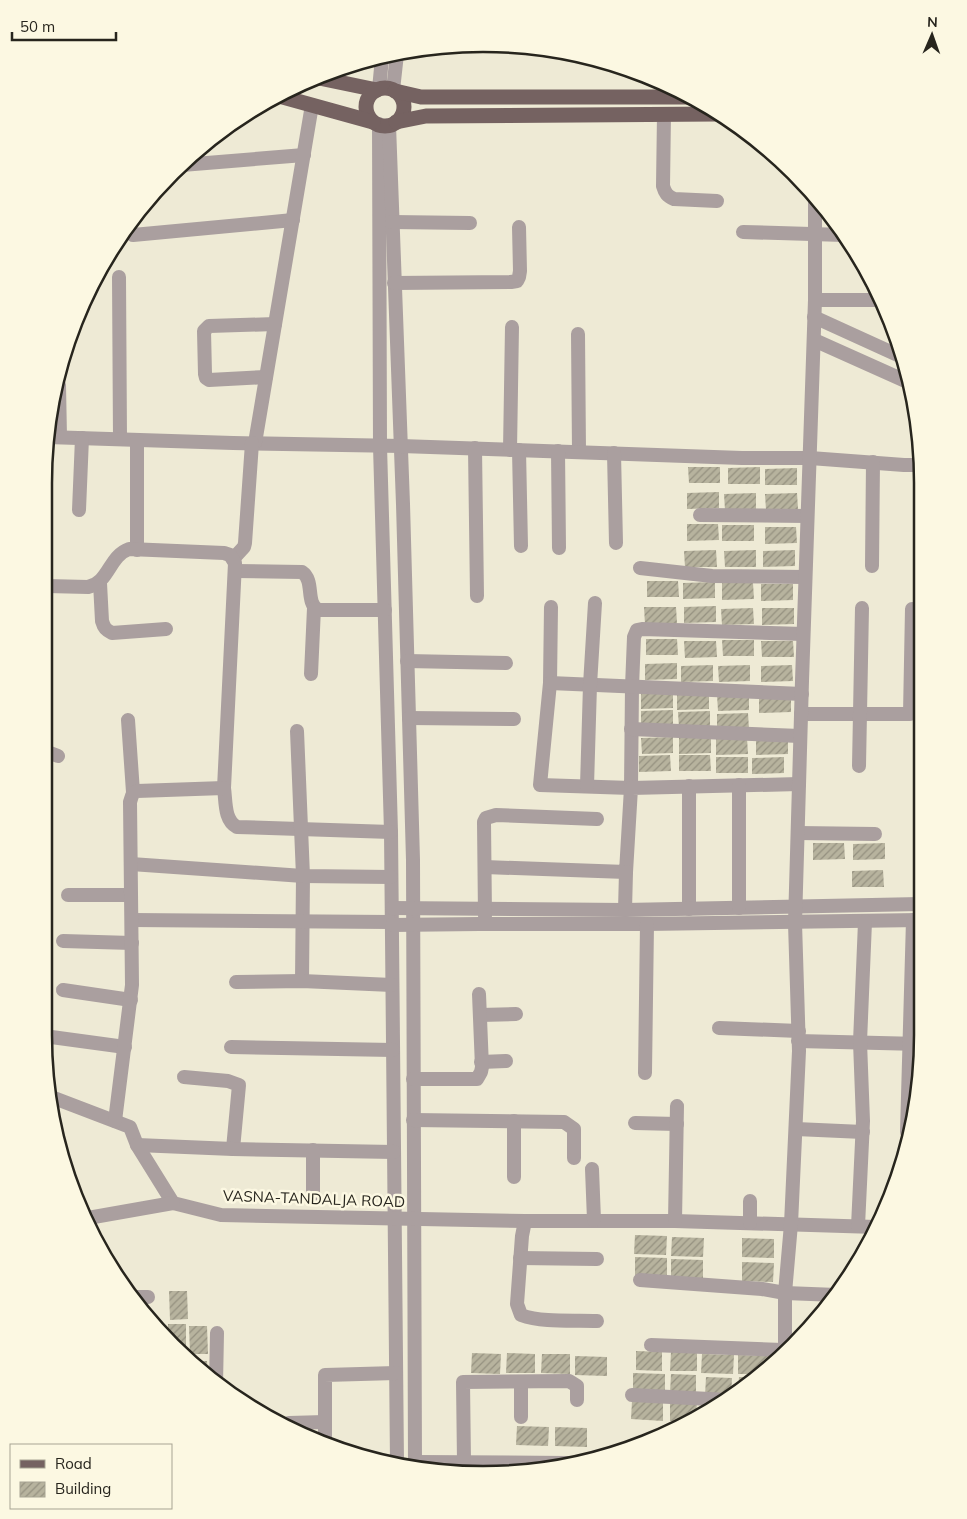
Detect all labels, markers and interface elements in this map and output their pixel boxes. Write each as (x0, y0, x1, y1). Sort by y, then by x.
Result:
scale bar (12, 10, 116, 42)
north arrow (907, 10, 957, 60)
text: N (927, 13, 938, 31)
text: 50 m (20, 17, 55, 36)
street label: VASNA-TANDALJA ROAD (223, 1186, 405, 1211)
legend (10, 1444, 172, 1509)
text: Road (55, 1454, 92, 1473)
text: Building (55, 1479, 111, 1498)

